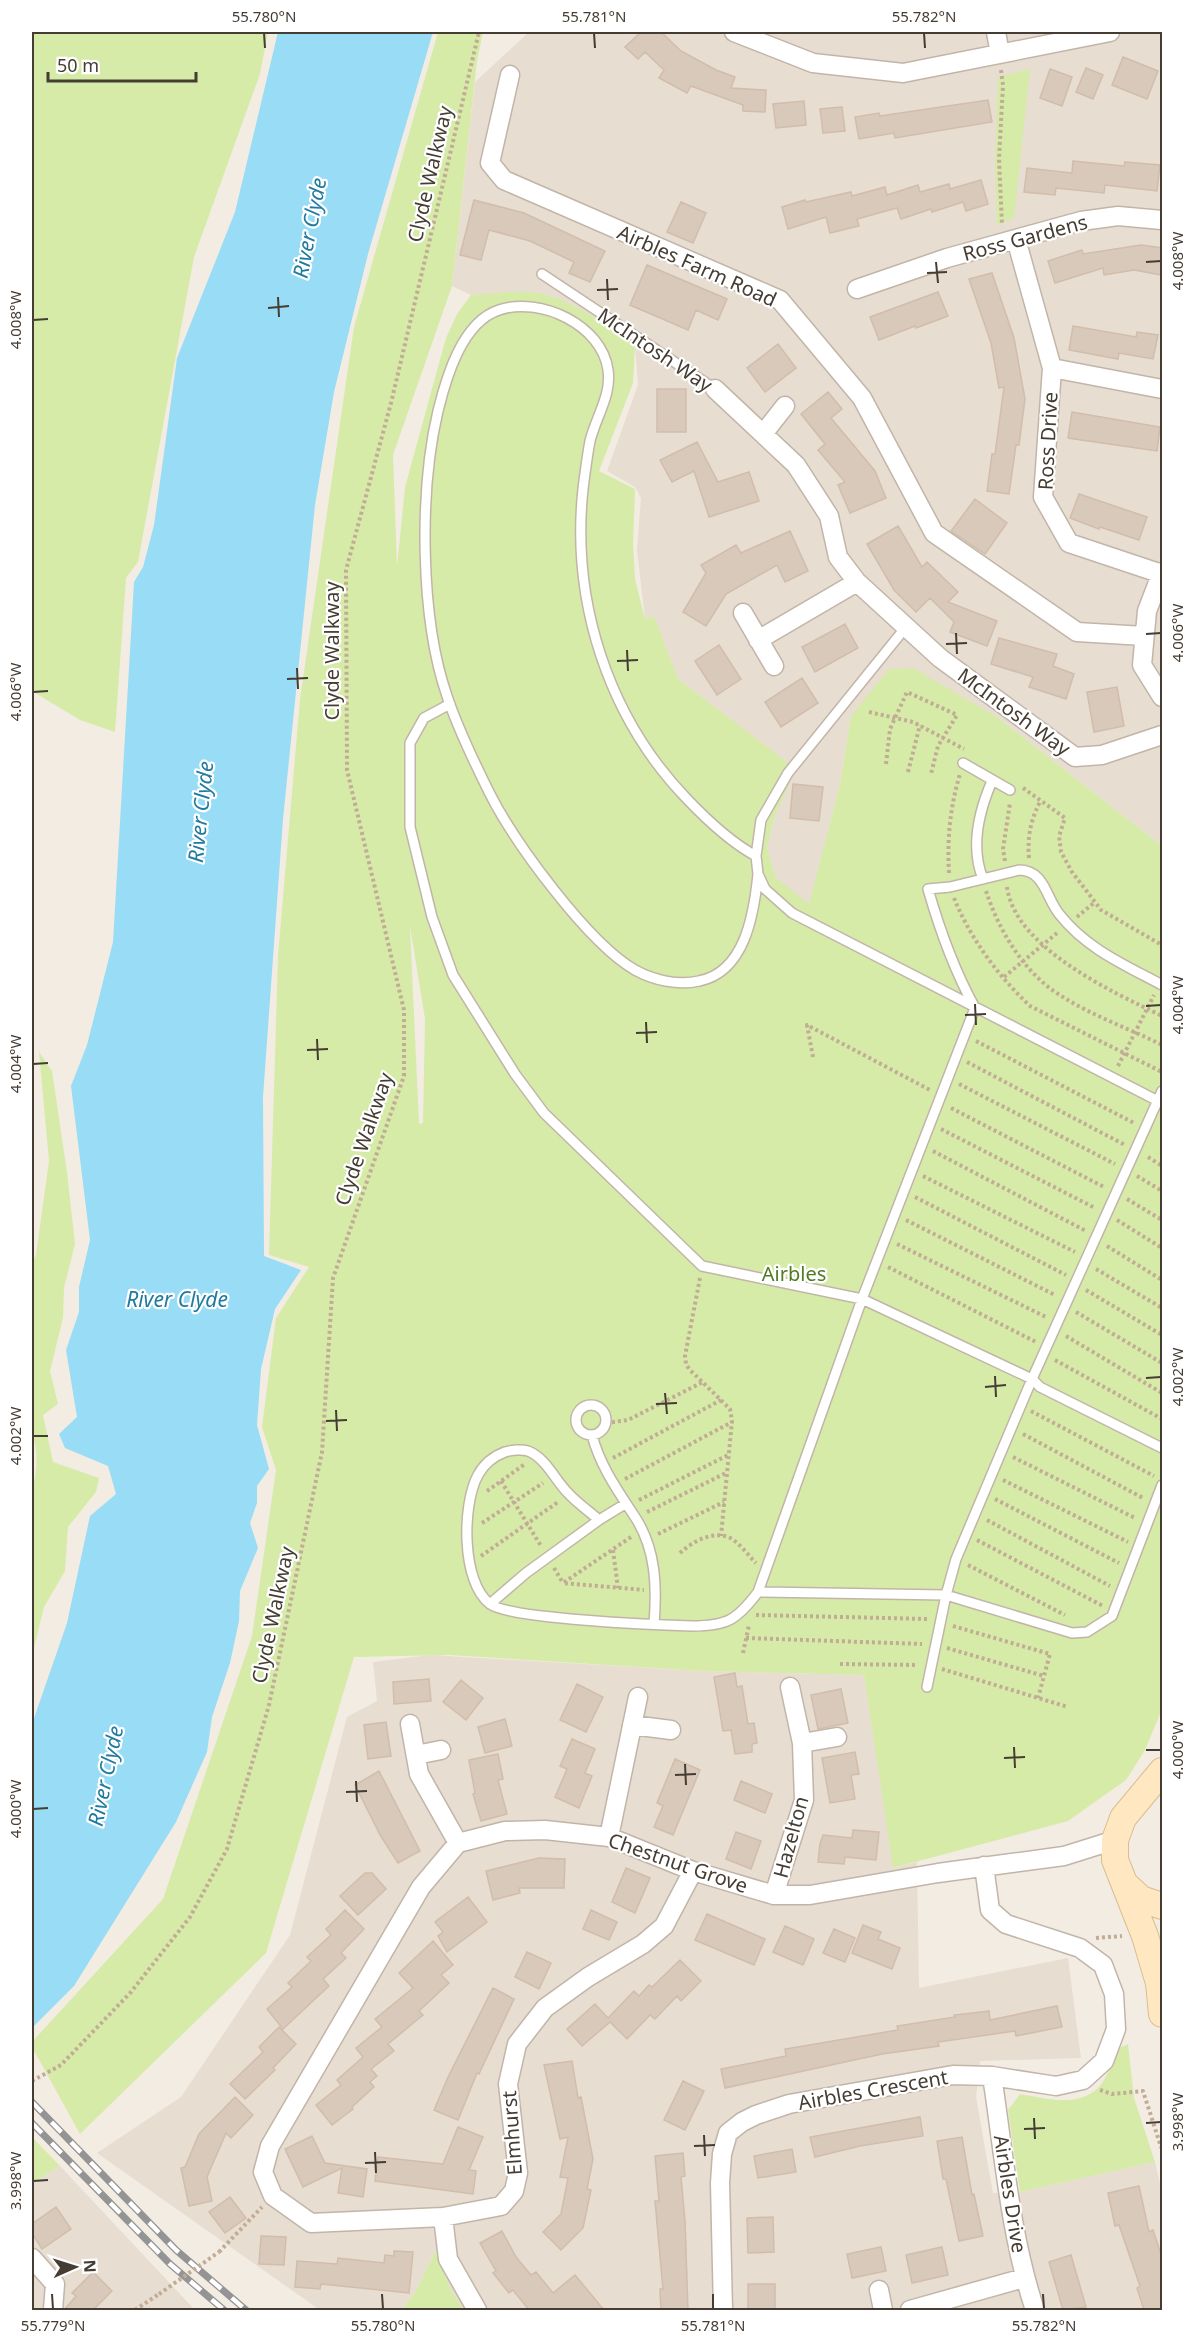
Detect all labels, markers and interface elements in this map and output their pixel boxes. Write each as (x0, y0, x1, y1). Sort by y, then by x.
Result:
text: 55.780°N (232, 6, 296, 26)
text: 55.781°N (562, 6, 626, 26)
text: 55.782°N (892, 6, 956, 26)
scale bar (48, 45, 196, 83)
text: 50 m (57, 53, 99, 77)
street label: Clyde Walkway (401, 102, 459, 245)
water label: River Clyde (286, 175, 332, 280)
street label: Ross Gardens (960, 208, 1090, 267)
street label: Airbles Farm Road (613, 218, 781, 313)
text: 4.008°W (1167, 232, 1187, 290)
text: 4.008°W (5, 291, 25, 349)
street label: McIntosh Way (593, 301, 719, 398)
street label: Ross Drive (1031, 391, 1064, 491)
street label: Clyde Walkway (318, 581, 345, 721)
text: 4.006°W (1167, 604, 1187, 662)
street label: McIntosh Way (953, 662, 1077, 762)
text: 4.006°W (5, 663, 25, 721)
water label: River Clyde (181, 760, 219, 864)
text: 4.004°W (1167, 976, 1187, 1034)
text: 4.004°W (5, 1035, 25, 1093)
street label: Clyde Walkway (328, 1068, 399, 1209)
park label: Airbles (762, 1260, 826, 1287)
water label: River Clyde (126, 1285, 228, 1313)
text: 4.002°W (1167, 1348, 1187, 1406)
text: 4.002°W (5, 1407, 25, 1465)
street label: Clyde Walkway (245, 1543, 300, 1686)
text: 4.000°W (1167, 1721, 1187, 1779)
water label: River Clyde (81, 1723, 129, 1828)
text: 4.000°W (5, 1780, 25, 1838)
street label: Hazelton (767, 1793, 814, 1881)
street label: Chestnut Grove (605, 1826, 751, 1899)
street label: Airbles Crescent (796, 2063, 950, 2116)
street label: Elmhurst (495, 2090, 528, 2176)
text: 3.998°W (1167, 2093, 1187, 2151)
street label: Airbles Drive (988, 2133, 1033, 2255)
text: 3.998°W (5, 2152, 25, 2210)
north arrow (45, 2237, 105, 2297)
text: N (79, 2259, 101, 2273)
text: 55.779°N (21, 2315, 85, 2335)
text: 55.780°N (351, 2315, 415, 2335)
text: 55.781°N (681, 2315, 745, 2335)
text: 55.782°N (1012, 2315, 1076, 2335)

